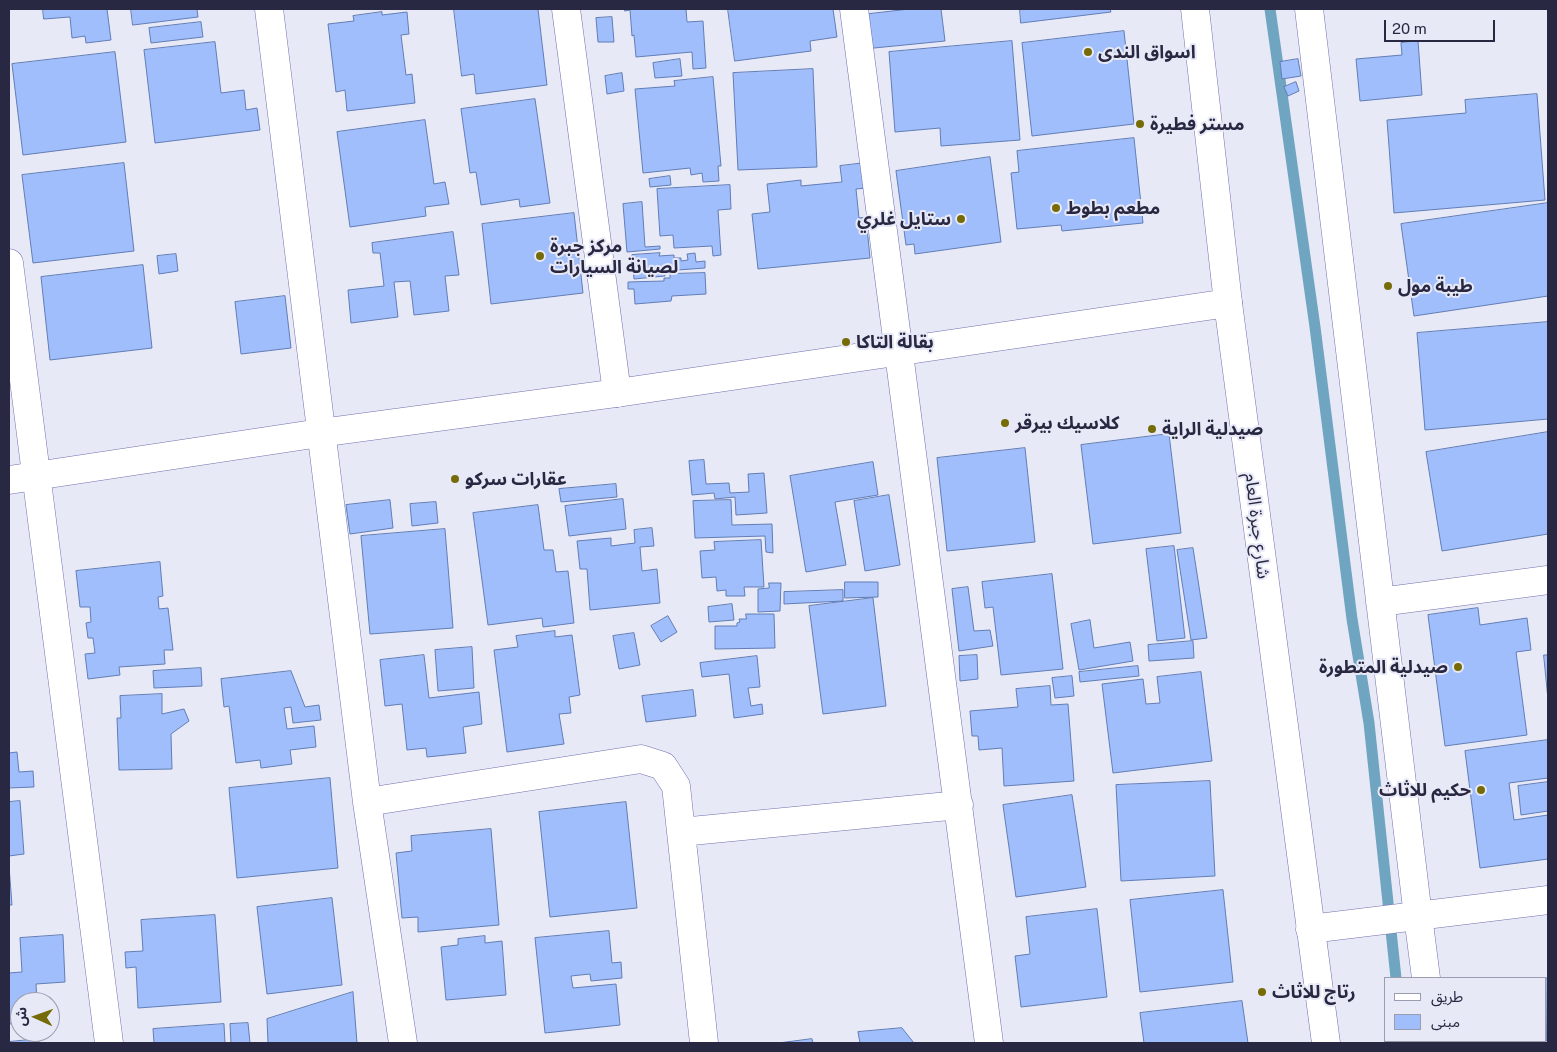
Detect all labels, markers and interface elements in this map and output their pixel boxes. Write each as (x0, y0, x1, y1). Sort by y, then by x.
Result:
scale bar (1387, 10, 1498, 42)
text: 20 m (1392, 20, 1427, 37)
place label: اسواق الندى (1098, 41, 1196, 63)
marker: اسواق الندى (1082, 46, 1094, 58)
place label: مستر فطيرة (1150, 113, 1244, 135)
marker: مستر فطيرة (1134, 118, 1146, 130)
place label: مطعم بطوط (1066, 197, 1160, 219)
marker: مطعم بطوط (1050, 202, 1062, 214)
place label: ستايل غلري (857, 208, 951, 230)
marker: ستايل غلري (955, 213, 967, 225)
place label: مركز جبرة لصيانة السيارات (550, 235, 678, 278)
marker: مركز جبرة لصيانة السيارات (534, 250, 546, 262)
place label: طيبة مول (1398, 275, 1473, 297)
marker: طيبة مول (1382, 280, 1394, 292)
place label: بقالة التاكا (856, 331, 934, 353)
marker: بقالة التاكا (840, 336, 852, 348)
place label: كلاسيك بيرقر (1015, 412, 1119, 434)
marker: كلاسيك بيرقر (999, 417, 1011, 429)
place label: صيدلية الراية (1162, 418, 1263, 440)
marker: صيدلية الراية (1146, 423, 1158, 435)
place label: عقارات سركو (465, 468, 567, 490)
street label: شارع جبرة العام (1240, 472, 1274, 580)
marker: عقارات سركو (449, 473, 461, 485)
place label: صيدلية المتطورة (1319, 656, 1448, 678)
marker: صيدلية المتطورة (1452, 661, 1464, 673)
place label: حكيم للاثاث (1379, 779, 1471, 801)
marker: حكيم للاثاث (1475, 784, 1487, 796)
legend (1384, 977, 1547, 1042)
place label: رتاج للاثاث (1272, 981, 1356, 1003)
marker: رتاج للاثاث (1256, 986, 1268, 998)
text: طريق (1431, 988, 1463, 1005)
north arrow (10, 992, 60, 1042)
text: ش (13, 1007, 29, 1026)
text: مبنى (1431, 1013, 1460, 1030)

